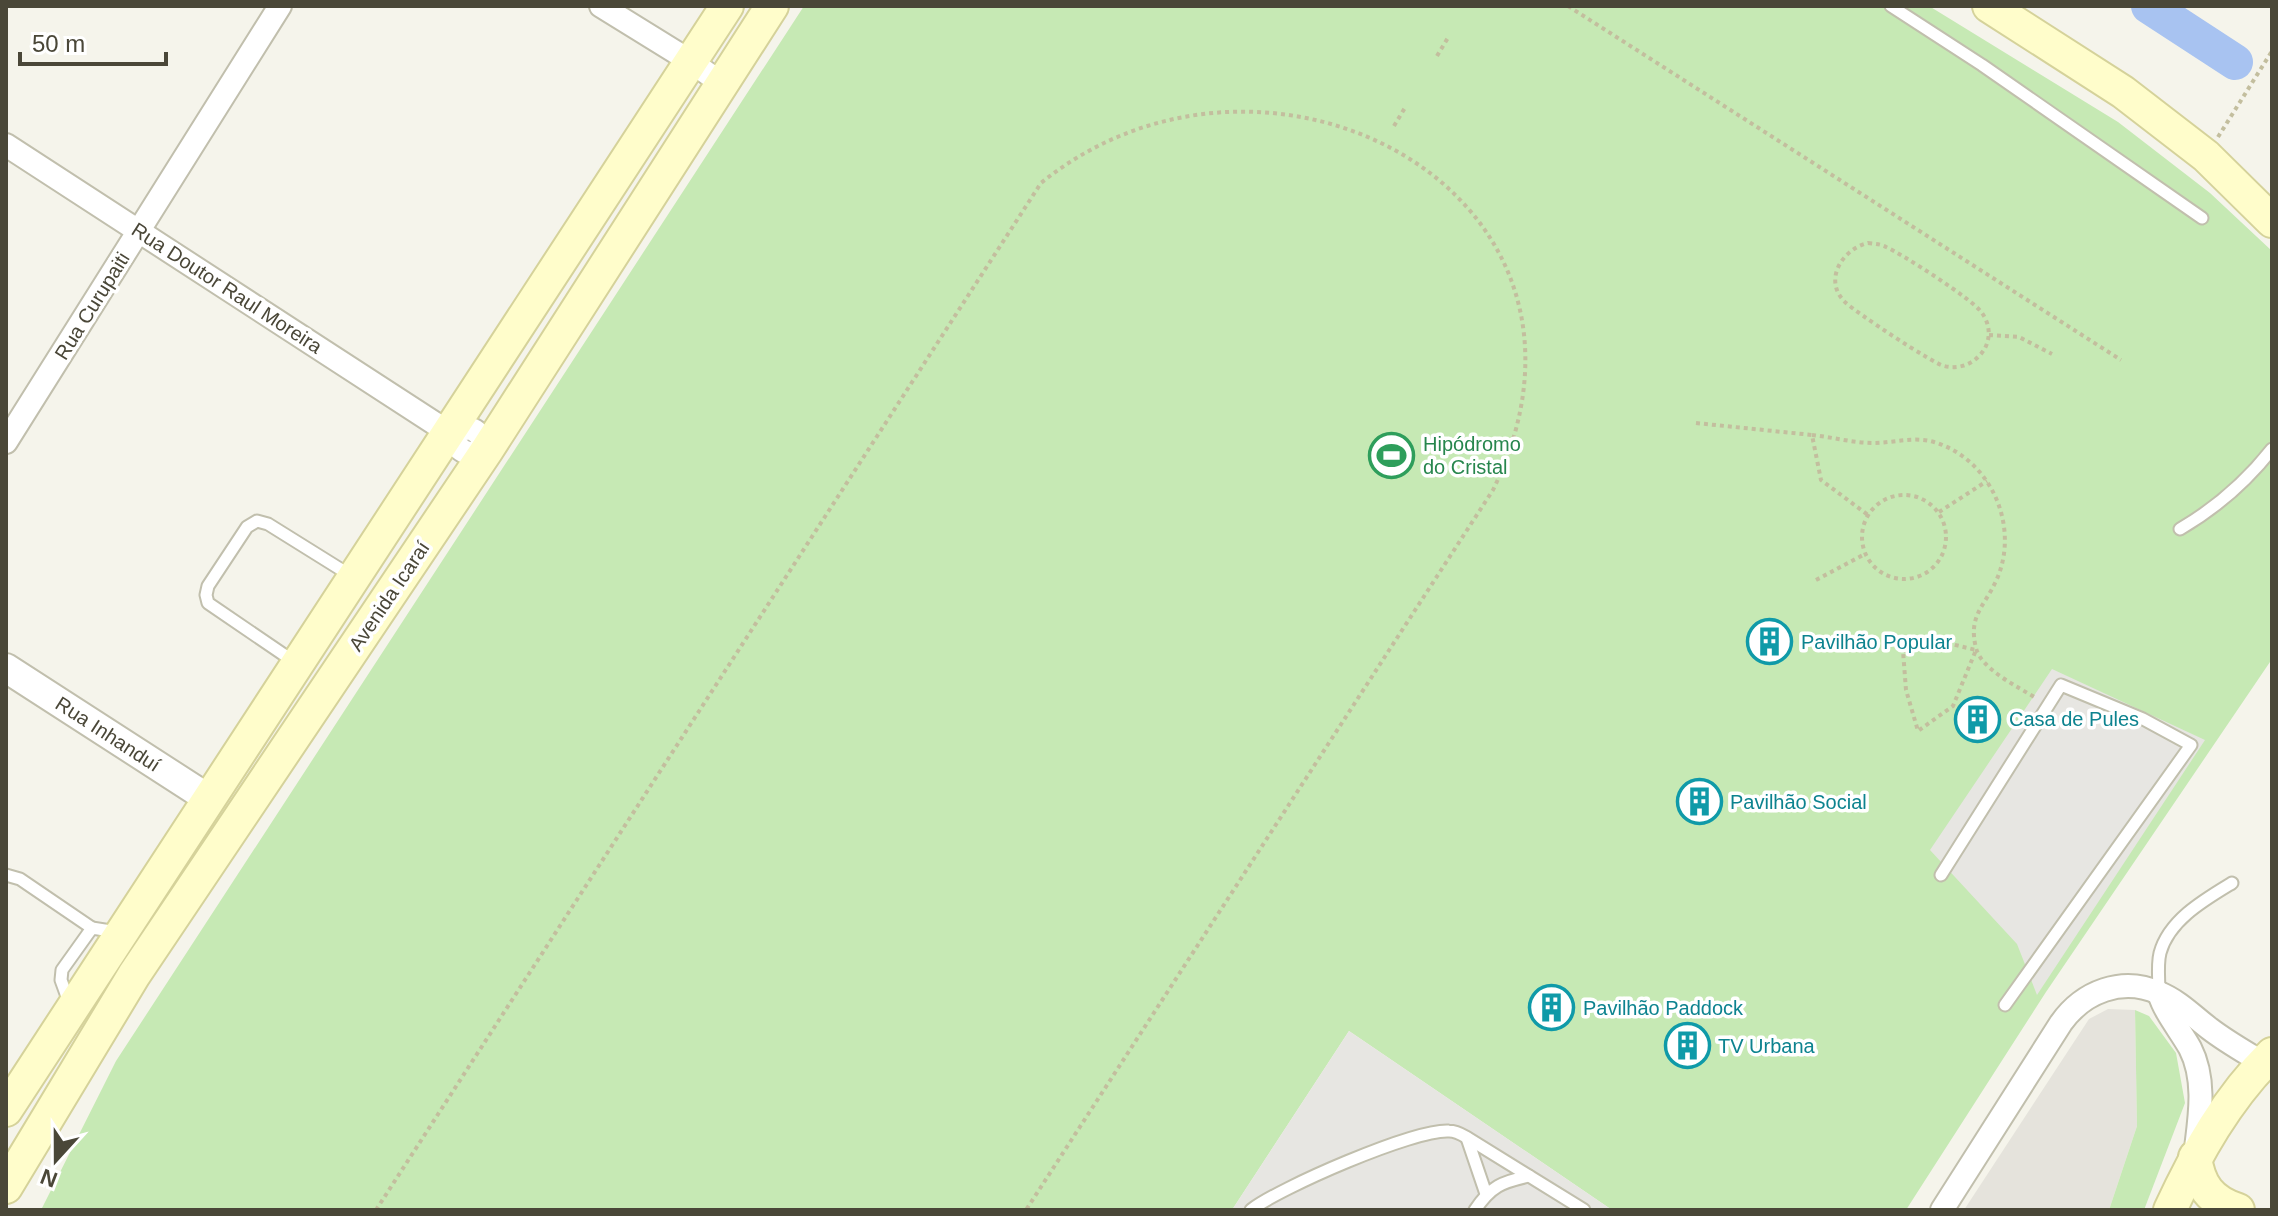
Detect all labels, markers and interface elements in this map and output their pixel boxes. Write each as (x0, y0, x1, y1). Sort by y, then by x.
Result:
scale bar (20, 16, 166, 66)
text: 50 m (32, 30, 85, 57)
street label: Rua Doutor Raul Moreira (128, 218, 327, 358)
street label: Rua Curupaiti (50, 248, 134, 364)
sports icon: Hipódromo do Cristal (1368, 431, 1416, 479)
place label: Hipódromo do Cristal (1423, 433, 1521, 478)
street label: Avenida Icaraí (344, 537, 434, 655)
building icon: Pavilhão Popular (1746, 618, 1794, 666)
place label: Pavilhão Popular (1801, 631, 1953, 653)
street label: Rua Inhanduí (52, 692, 165, 776)
building icon: Casa de Pules (1954, 695, 2002, 743)
place label: Casa de Pules (2009, 708, 2139, 730)
building icon: Pavilhão Social (1675, 778, 1723, 826)
place label: Pavilhão Social (1730, 791, 1867, 813)
building icon: Pavilhão Paddock (1528, 984, 1576, 1032)
place label: Pavilhão Paddock (1583, 997, 1744, 1019)
building icon: TV Urbana (1663, 1022, 1711, 1070)
place label: TV Urbana (1718, 1035, 1816, 1057)
north arrow (16, 1120, 96, 1200)
text: N (37, 1164, 61, 1193)

